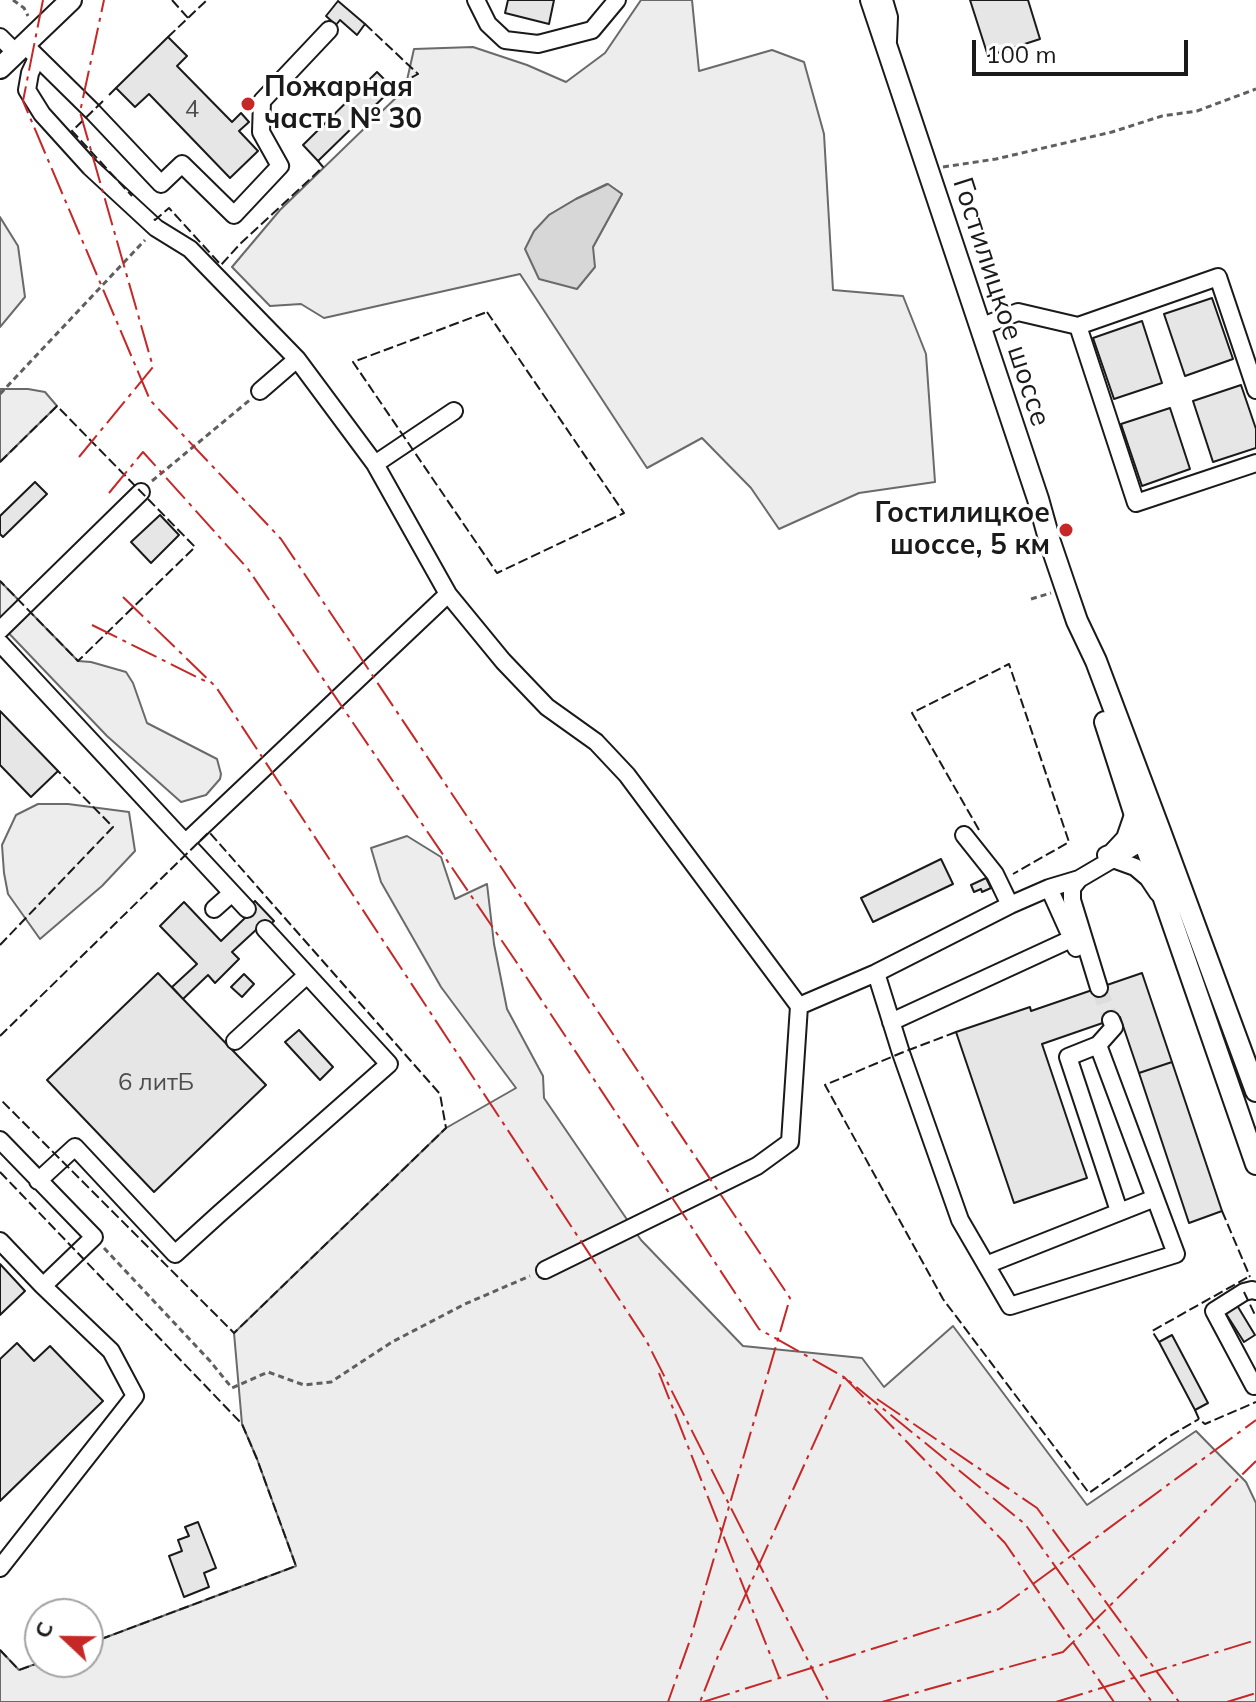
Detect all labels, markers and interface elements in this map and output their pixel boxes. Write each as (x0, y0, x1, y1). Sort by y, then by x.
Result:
scale bar (976, 24, 1192, 74)
text: 100 m (986, 39, 1057, 69)
place label: Пожарная часть № 30 (264, 71, 422, 137)
marker: Пожарная часть № 30 (239, 95, 257, 113)
house number: 4 (185, 96, 199, 124)
street label: Гостилицкое шоссе (945, 174, 1057, 430)
place label: Гостилицкое шоссе, 5 км (874, 497, 1050, 563)
marker: Гостилицкое шоссе, 5 км (1057, 521, 1075, 539)
house number: 6 литБ (118, 1069, 194, 1097)
north arrow (24, 1598, 104, 1678)
text: С (28, 1618, 59, 1642)

